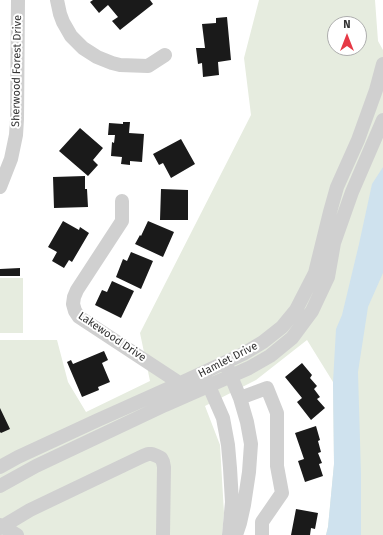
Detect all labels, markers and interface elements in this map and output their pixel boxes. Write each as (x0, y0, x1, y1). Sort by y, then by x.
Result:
street label: Sherwood Forest Drive (9, 15, 25, 127)
north arrow (327, 16, 367, 56)
text: N (343, 18, 351, 31)
street label: Lakewood Drive (76, 309, 148, 365)
street label: Hamlet Drive (196, 339, 260, 381)

